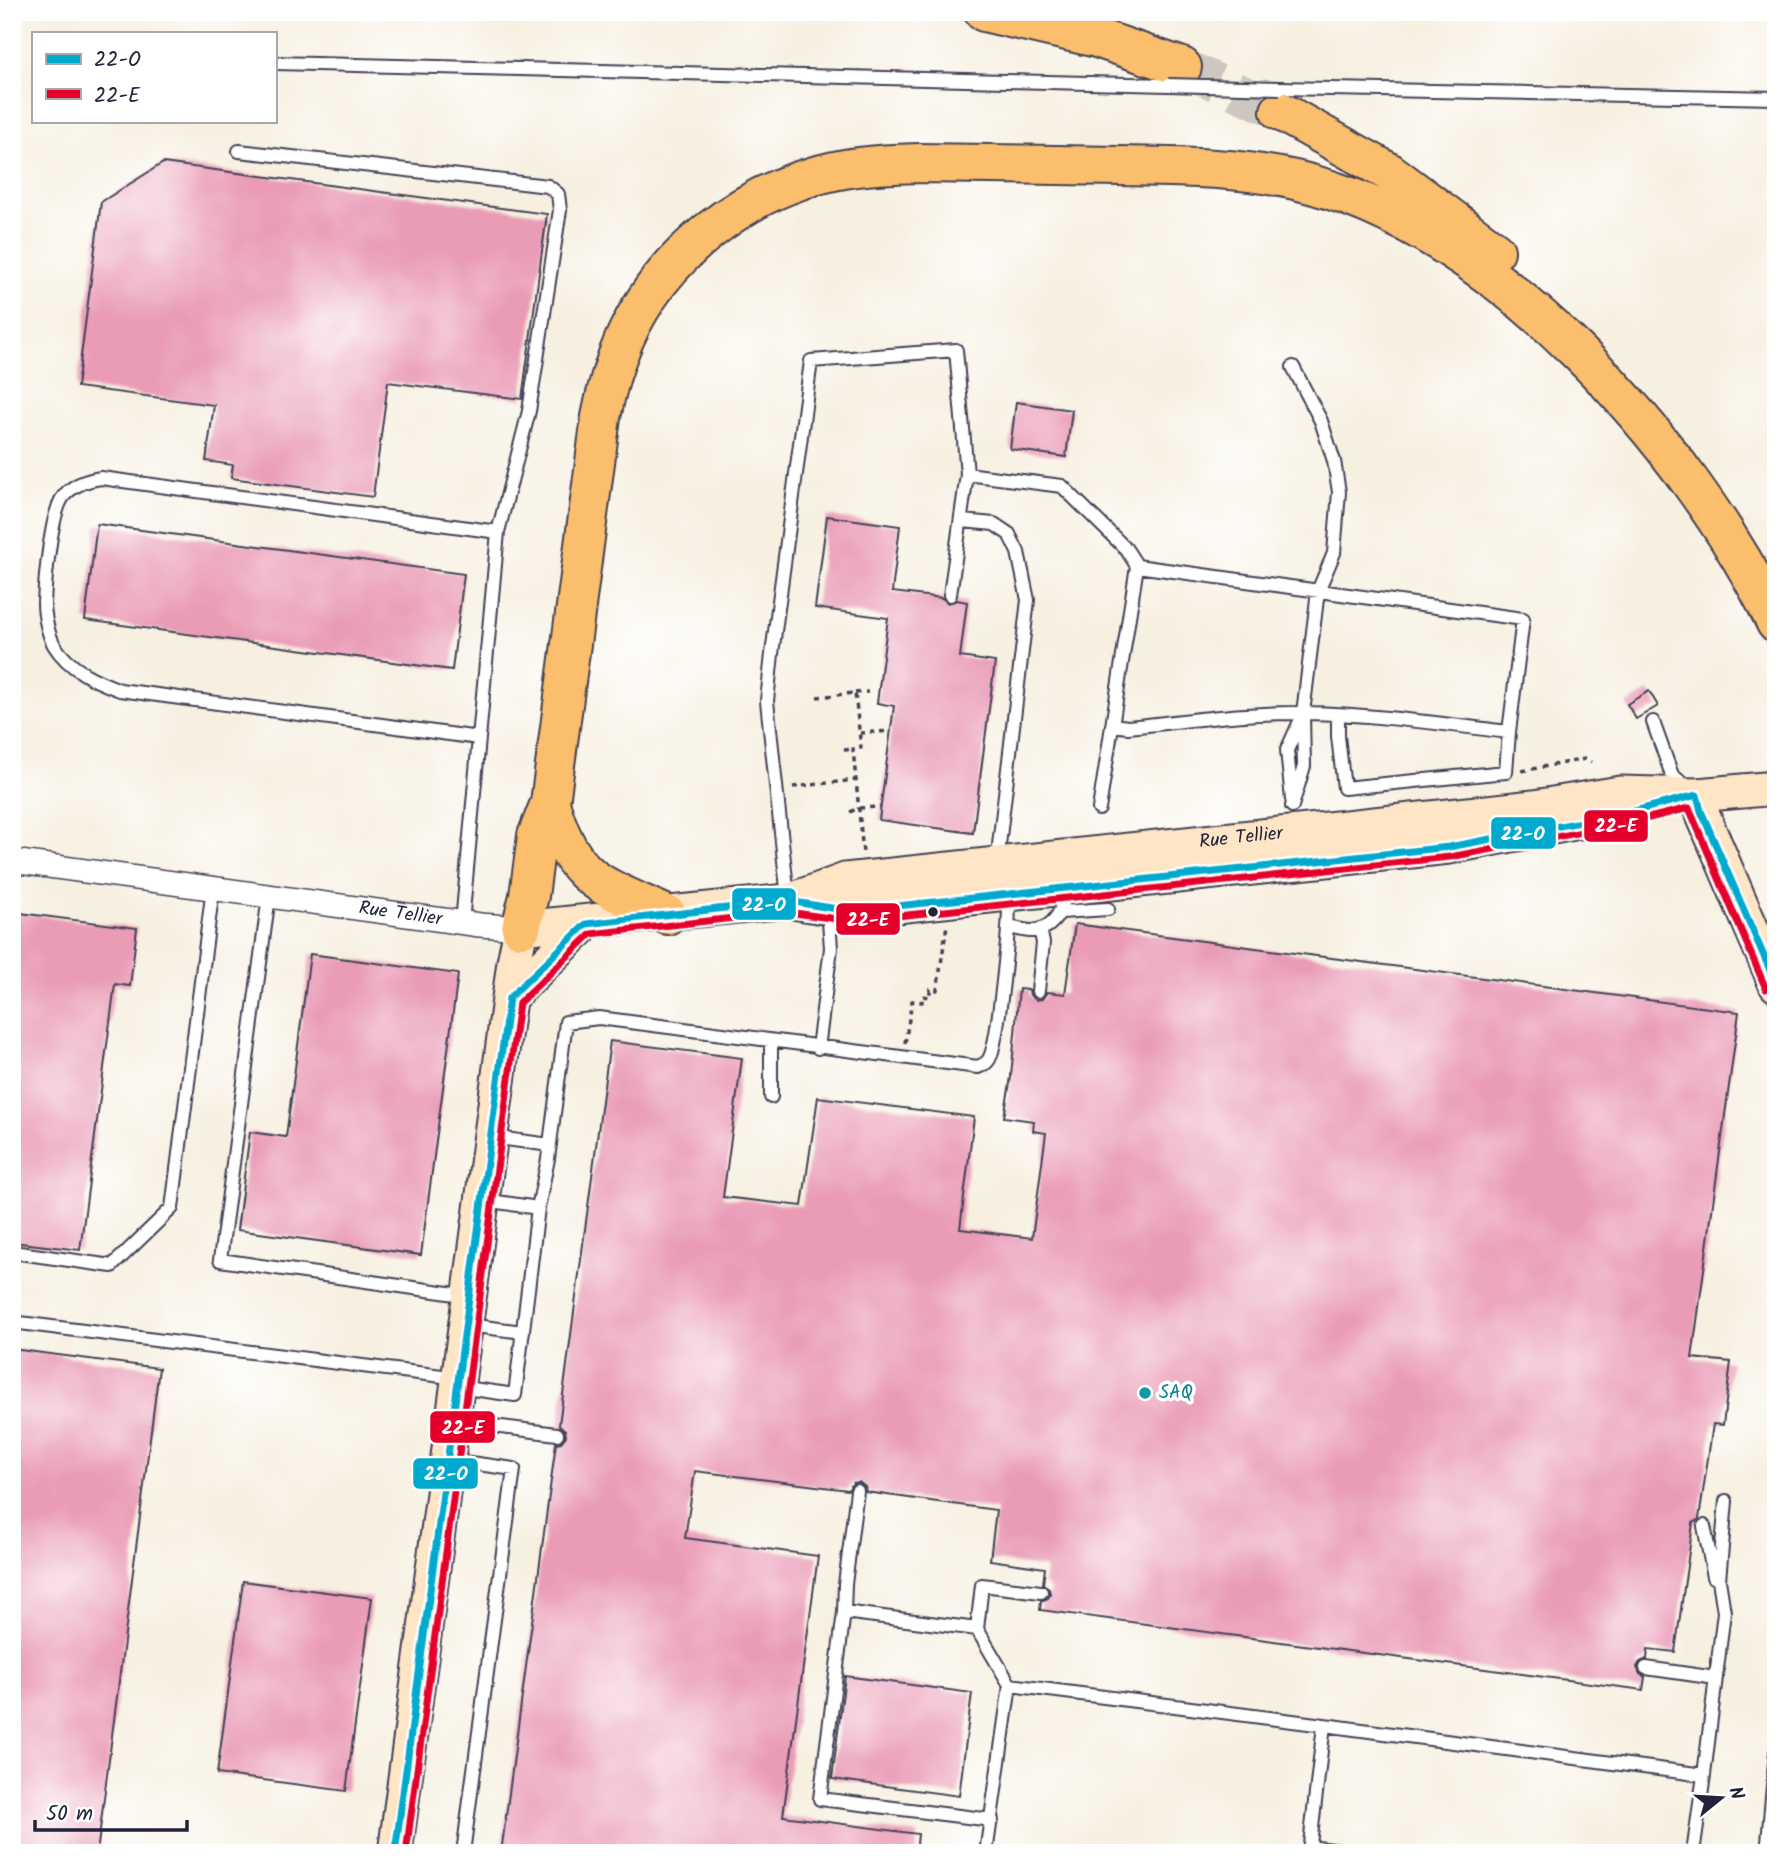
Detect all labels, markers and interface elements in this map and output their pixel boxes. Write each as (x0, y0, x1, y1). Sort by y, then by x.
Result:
legend (32, 32, 276, 122)
text: 22-O (94, 44, 141, 77)
text: 22-E (94, 80, 141, 113)
line badge: 22-E (1583, 809, 1649, 843)
text: 22-E (1595, 812, 1639, 842)
line badge: 22-O (1490, 816, 1557, 850)
street label: Rue Tellier (1198, 819, 1286, 857)
text: 22-O (1501, 820, 1545, 850)
line badge: 22-O (731, 887, 797, 921)
text: 22-O (742, 891, 786, 921)
street label: Rue Tellier (357, 894, 446, 935)
line badge: 22-E (835, 902, 901, 936)
unlabelled marker (926, 905, 940, 919)
text: 22-E (847, 906, 891, 936)
place label: SAQ (1159, 1378, 1193, 1408)
marker: SAQ (1137, 1385, 1153, 1401)
line badge: 22-E (429, 1410, 496, 1444)
text: 22-E (442, 1414, 486, 1444)
line badge: 22-O (412, 1457, 479, 1490)
text: 22-O (424, 1460, 468, 1490)
north arrow (1686, 1764, 1756, 1834)
text: N (1719, 1783, 1751, 1804)
scale bar (35, 1788, 187, 1832)
text: 50 m (46, 1798, 93, 1831)

